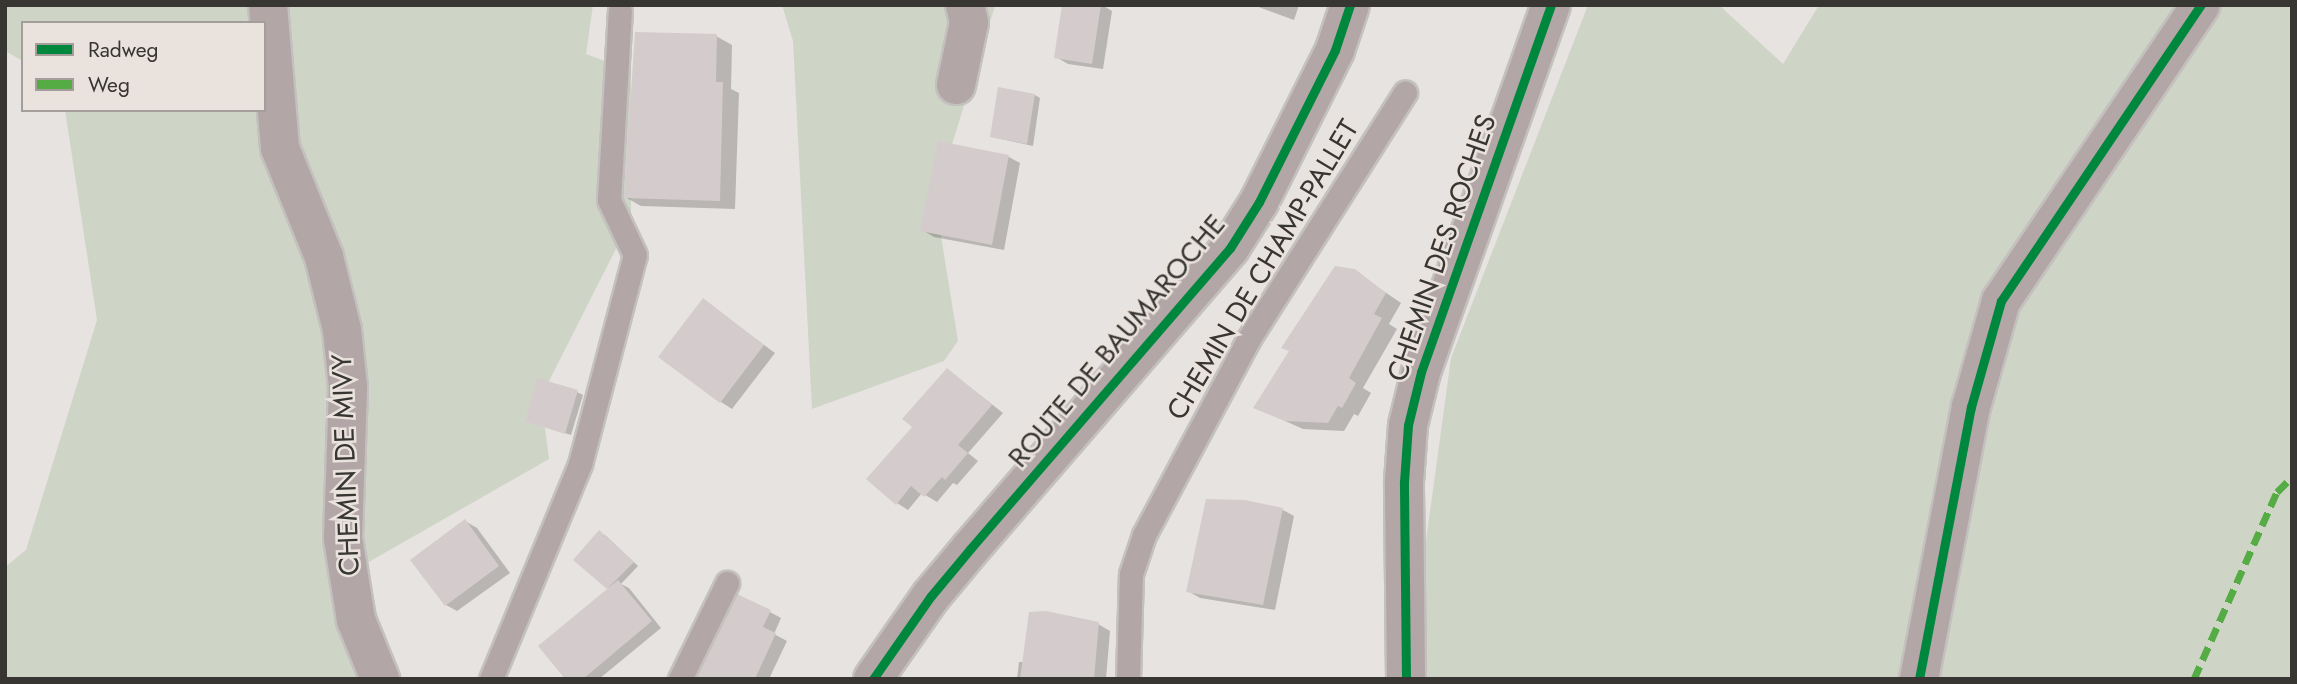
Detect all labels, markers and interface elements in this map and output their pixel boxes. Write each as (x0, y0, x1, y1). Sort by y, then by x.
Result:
legend (21, 21, 266, 112)
text: Radweg (88, 35, 159, 65)
text: Weg (88, 70, 130, 100)
street label: CHEMIN DES ROCHES (1381, 110, 1503, 386)
street label: CHEMIN DE CHAMP-PALLET (1160, 114, 1366, 426)
street label: ROUTE DE BAUMAROCHE (1001, 208, 1233, 474)
street label: CHEMIN DE MIVY (325, 354, 367, 576)

